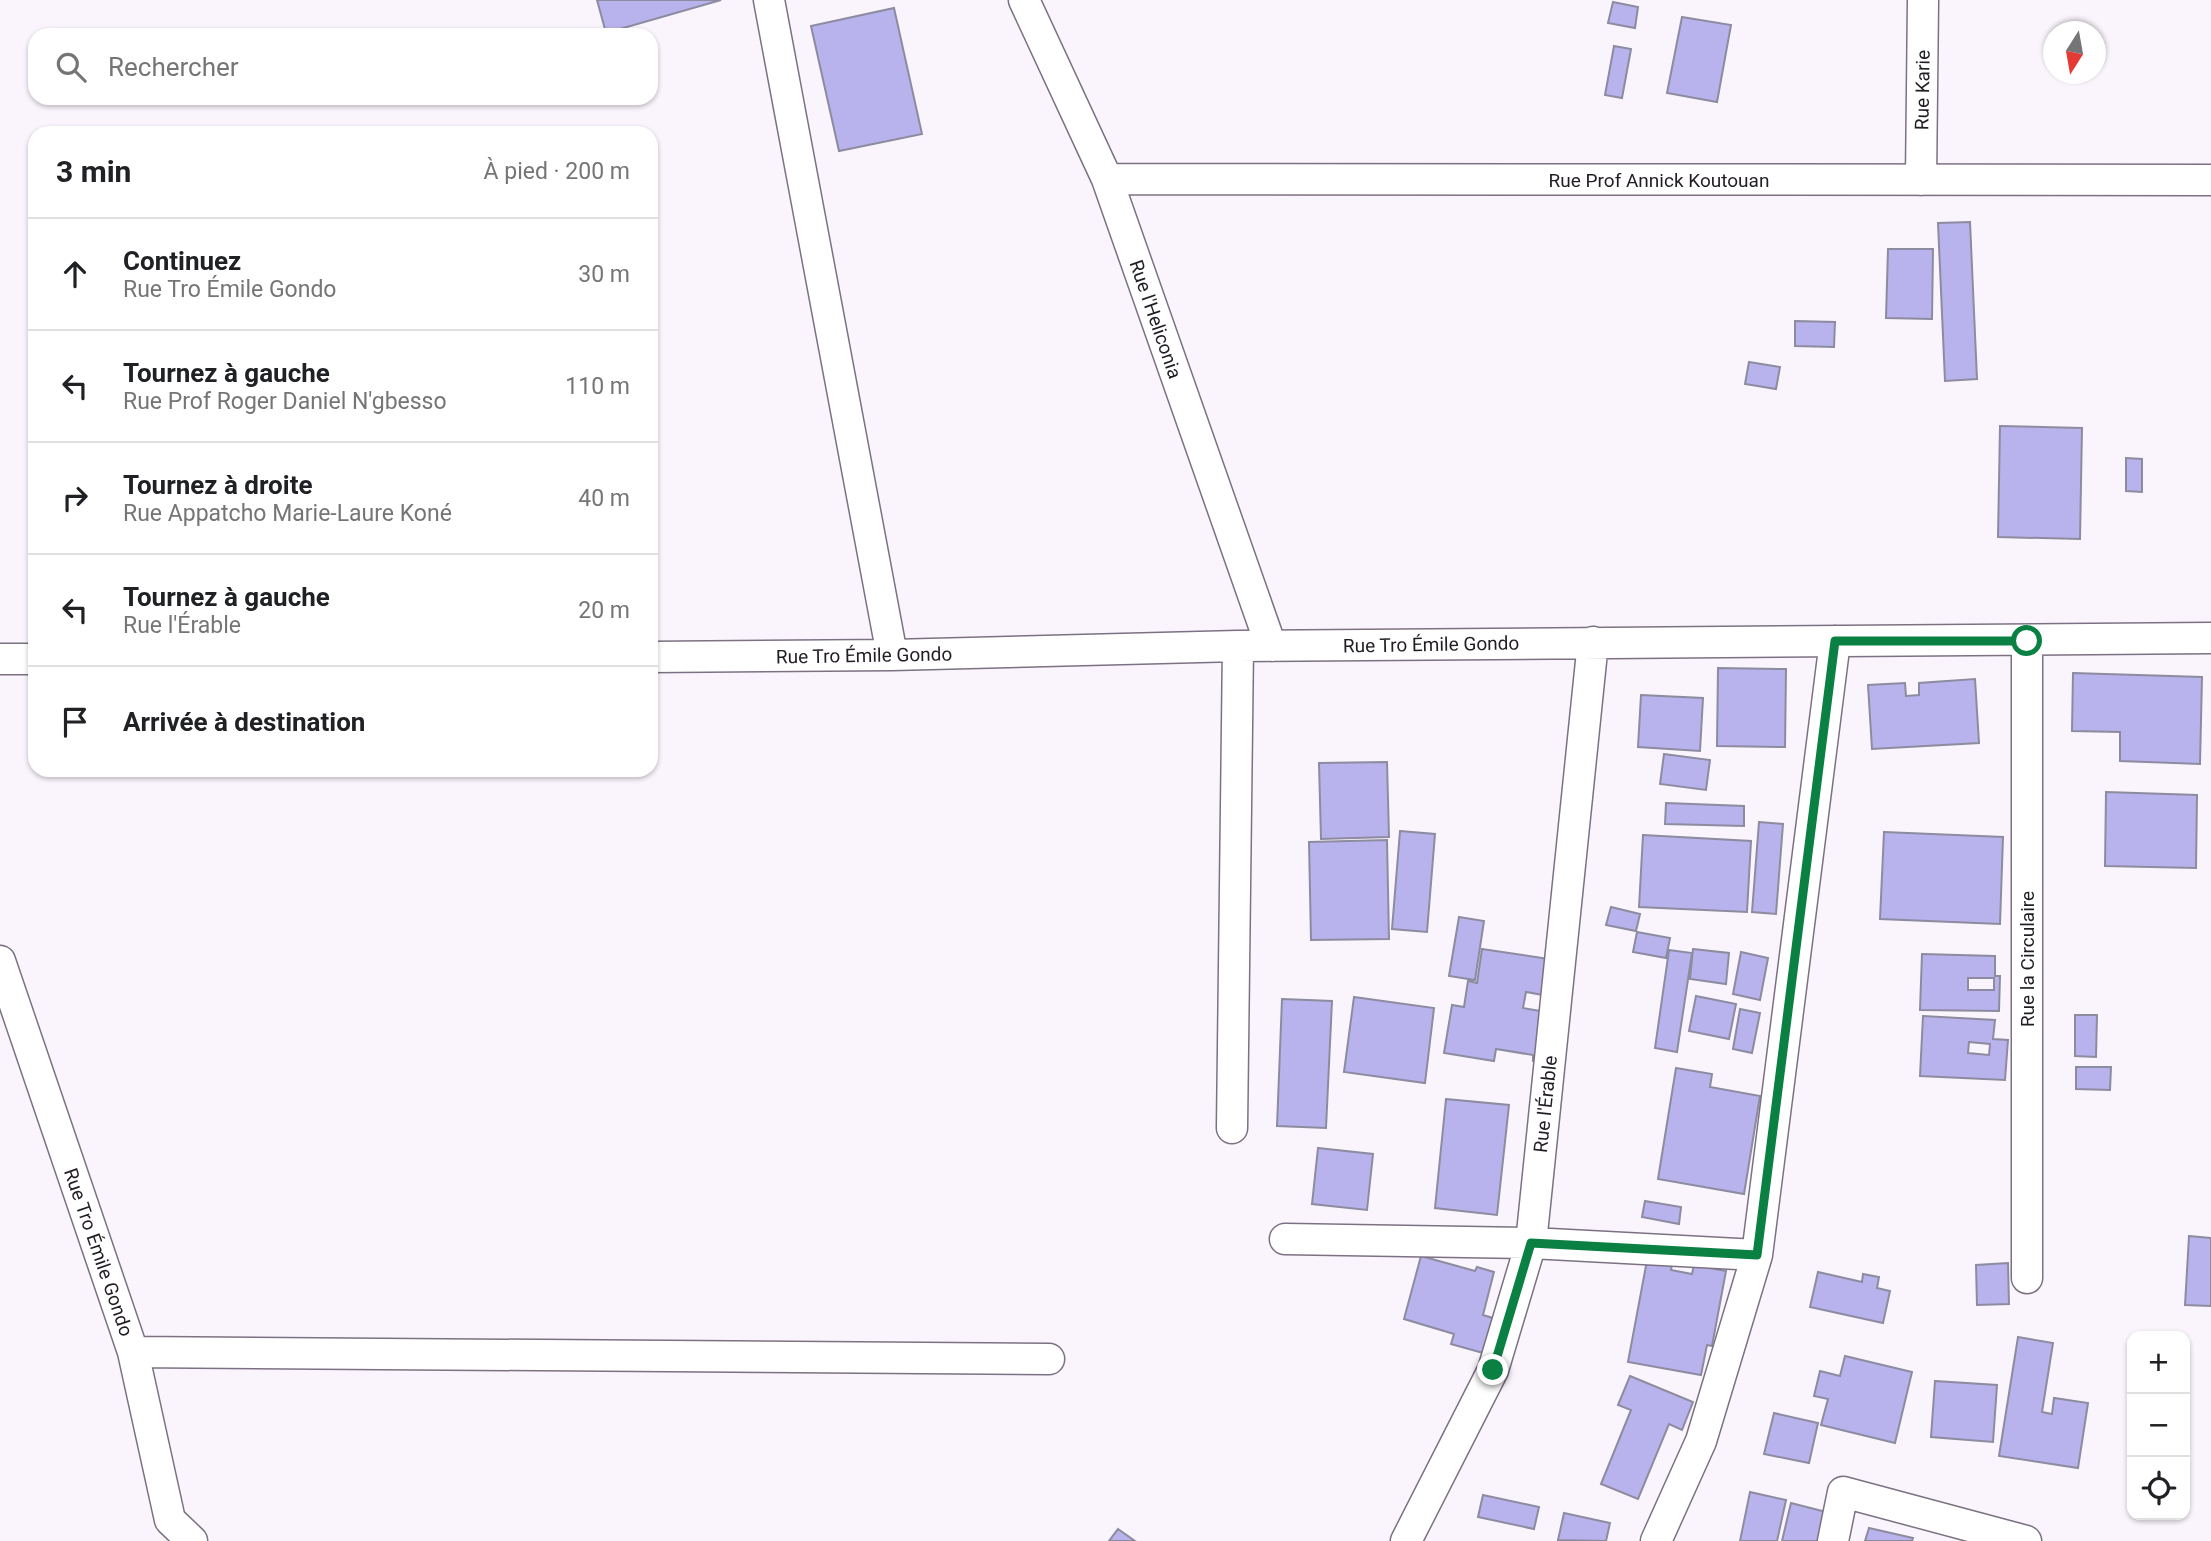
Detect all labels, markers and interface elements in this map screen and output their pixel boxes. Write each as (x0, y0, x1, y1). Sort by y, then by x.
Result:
north arrow (2043, 21, 2106, 84)
search box (28, 28, 658, 105)
icon: search (52, 48, 90, 86)
street label: Rue Karie (1910, 50, 1935, 130)
text: Rechercher (108, 52, 239, 82)
text: 3 min (56, 154, 131, 189)
text: À pied · 200 m (484, 158, 630, 185)
street label: Rue Prof Annick Koutouan (1549, 169, 1769, 192)
text: Continuez (123, 246, 241, 276)
icon: ahead (56, 255, 94, 293)
street label: Rue l'Heliconia (1124, 257, 1187, 382)
text: 30 m (578, 261, 630, 288)
text: Rue Tro Émile Gondo (123, 276, 336, 303)
text: Tournez à gauche (123, 358, 330, 388)
icon: left (56, 367, 94, 405)
text: 110 m (565, 373, 630, 400)
text: Rue Prof Roger Daniel N'gbesso (123, 388, 447, 415)
text: Tournez à droite (123, 470, 313, 500)
icon: right (56, 479, 94, 517)
text: 40 m (578, 485, 630, 512)
text: Rue Appatcho Marie-Laure Koné (123, 500, 452, 527)
text: Tournez à gauche (123, 582, 330, 612)
icon: left (56, 591, 94, 629)
text: 20 m (578, 597, 630, 624)
text: Rue l'Érable (123, 612, 241, 639)
route start (2011, 625, 2042, 656)
street label: Rue Tro Émile Gondo (1343, 631, 1519, 658)
street label: Rue Tro Émile Gondo (776, 642, 952, 669)
icon: arrive (56, 703, 94, 741)
text: Arrivée à destination (123, 707, 365, 737)
street label: Rue la Circulaire (2016, 891, 2039, 1027)
street label: Rue l'Érable (1529, 1054, 1562, 1154)
street label: Rue Tro Émile Gondo (59, 1165, 138, 1339)
map controls (2127, 1331, 2190, 1520)
button: + (2127, 1331, 2190, 1394)
route end (1477, 1354, 1508, 1385)
button: − (2127, 1394, 2190, 1457)
button: locate (2127, 1457, 2190, 1520)

